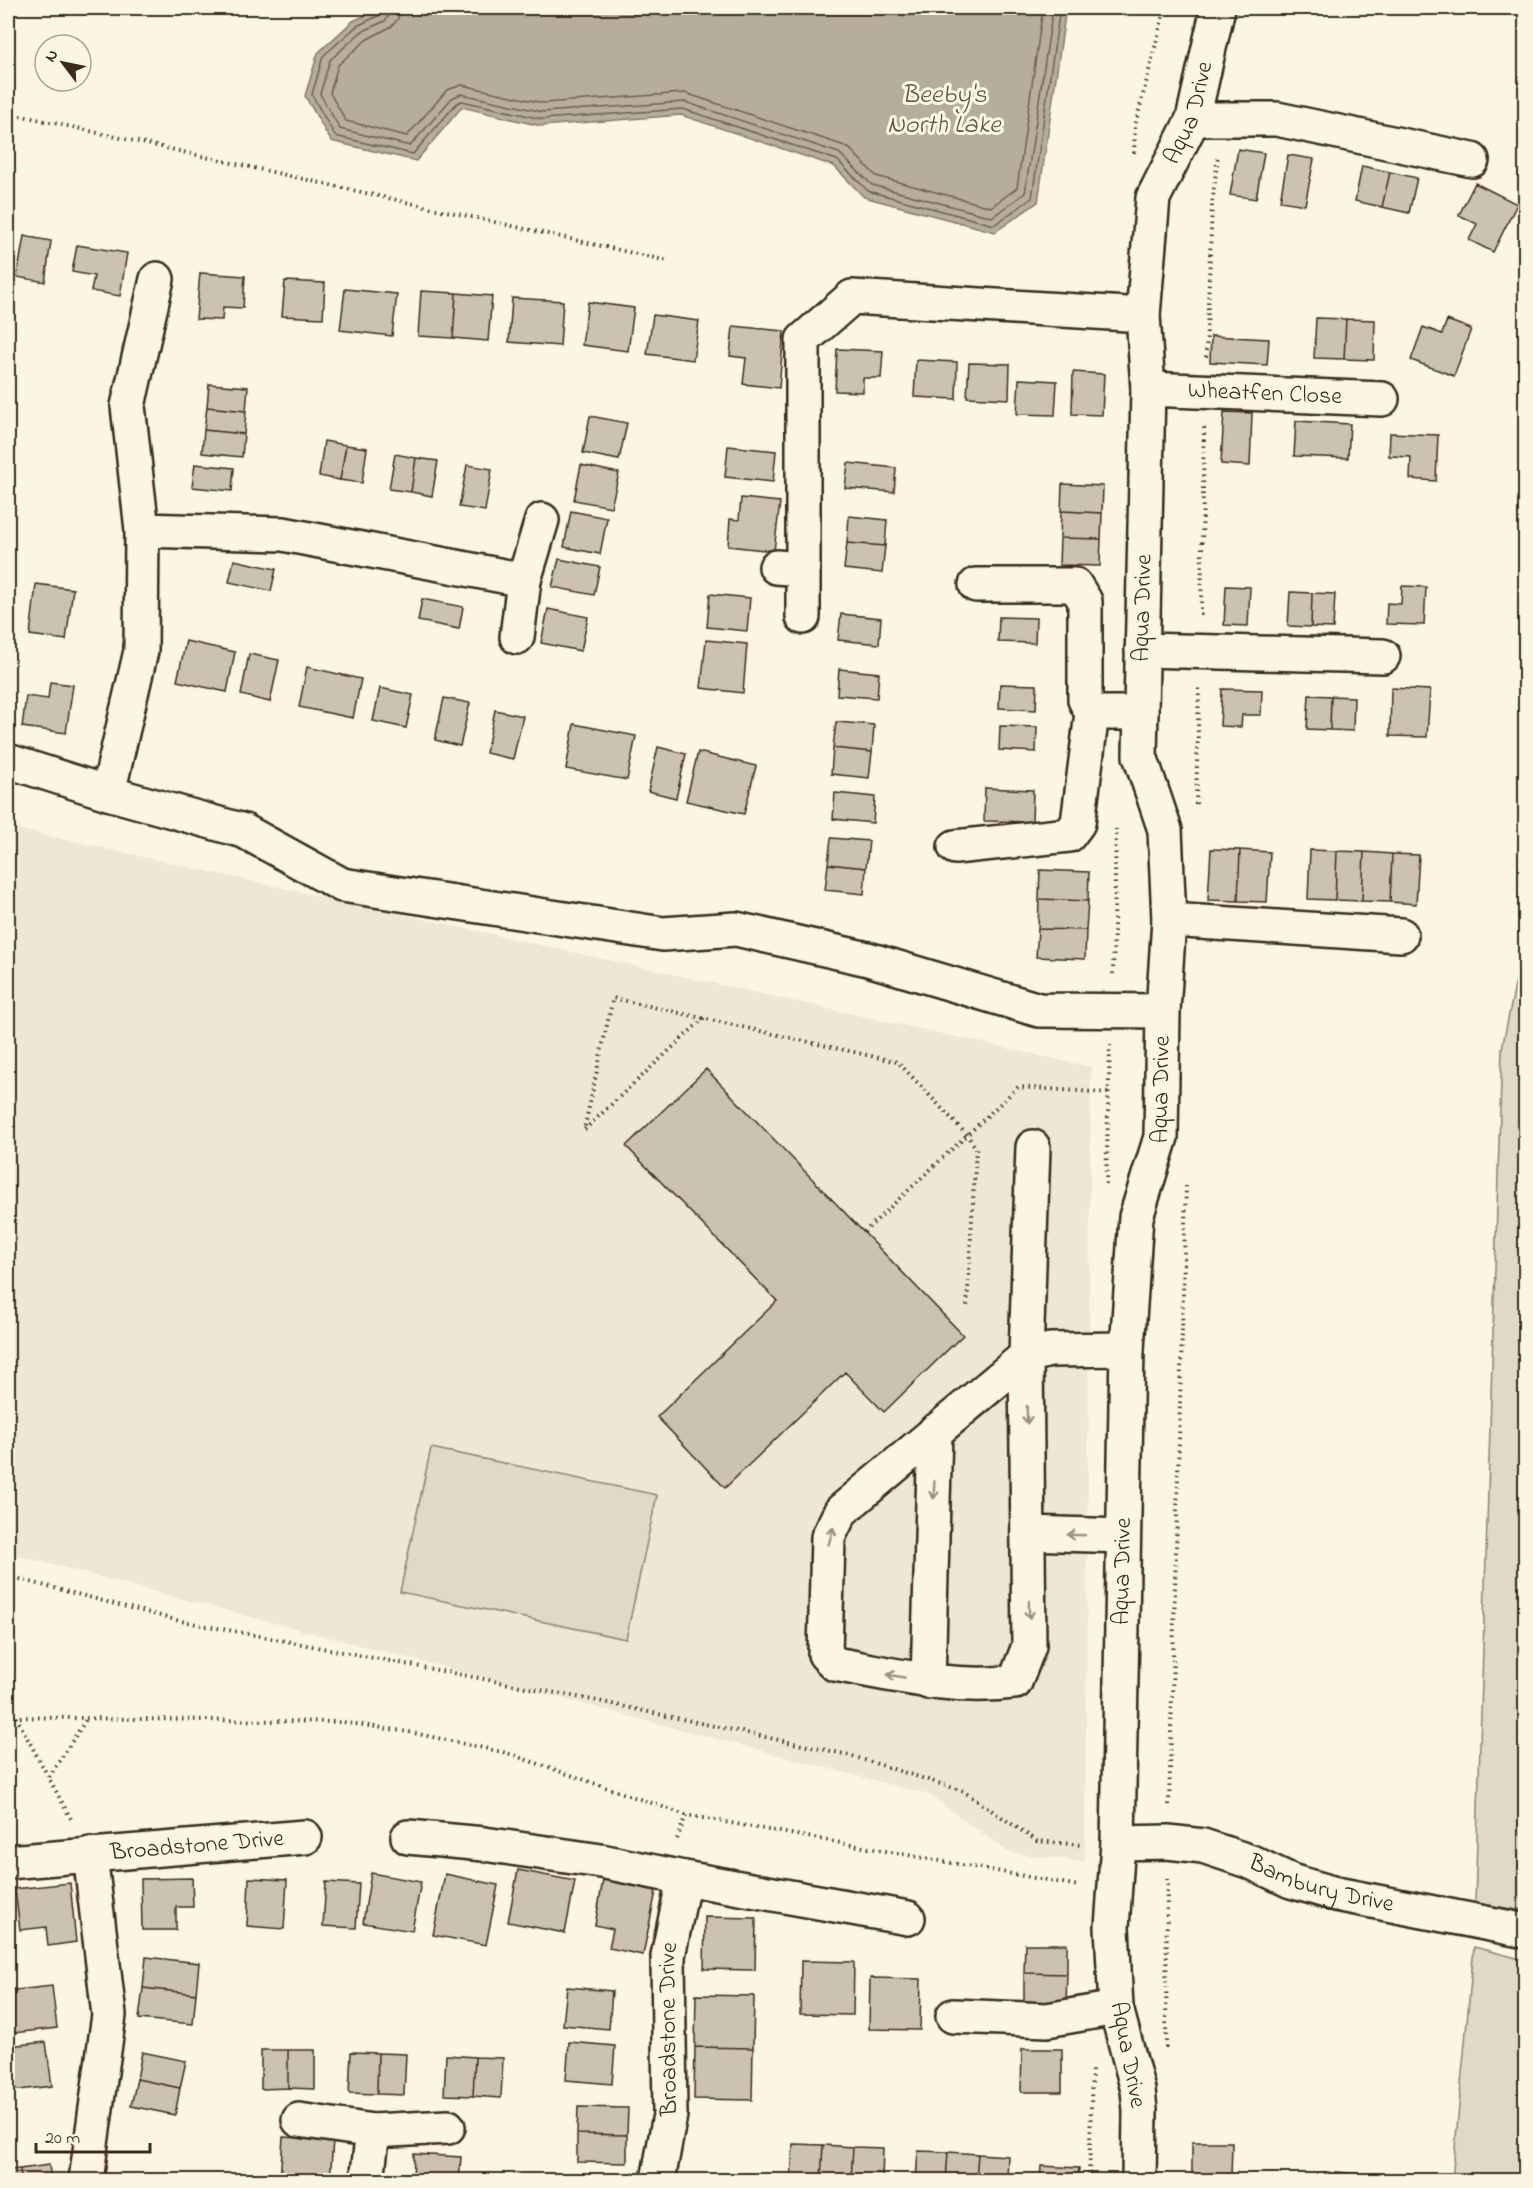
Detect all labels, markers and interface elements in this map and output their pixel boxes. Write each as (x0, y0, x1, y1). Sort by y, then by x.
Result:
north arrow (33, 33, 93, 93)
text: N (39, 45, 65, 67)
street label: Aqua Drive (1155, 58, 1223, 171)
water label: Beeby's North Lake (887, 77, 1002, 145)
street label: Wheatfen Close (1187, 373, 1343, 415)
street label: Aqua Drive (1125, 554, 1162, 662)
street label: Aqua Drive (1143, 1035, 1180, 1144)
one-way arrow (1021, 1404, 1033, 1424)
one-way arrow (928, 1479, 939, 1499)
street label: Aqua Drive (1104, 1517, 1141, 1625)
one-way arrow (826, 1527, 837, 1546)
one-way arrow (1066, 1529, 1086, 1541)
one-way arrow (1023, 1599, 1035, 1619)
one-way arrow (887, 1670, 906, 1681)
street label: Broadstone Drive (108, 1821, 286, 1871)
street label: Bambury Drive (1241, 1845, 1397, 1922)
street label: Broadstone Drive (650, 1939, 688, 2117)
street label: Aqua Drive (1100, 1999, 1154, 2111)
scale bar (36, 2116, 150, 2154)
text: 20 m (45, 2126, 80, 2152)

